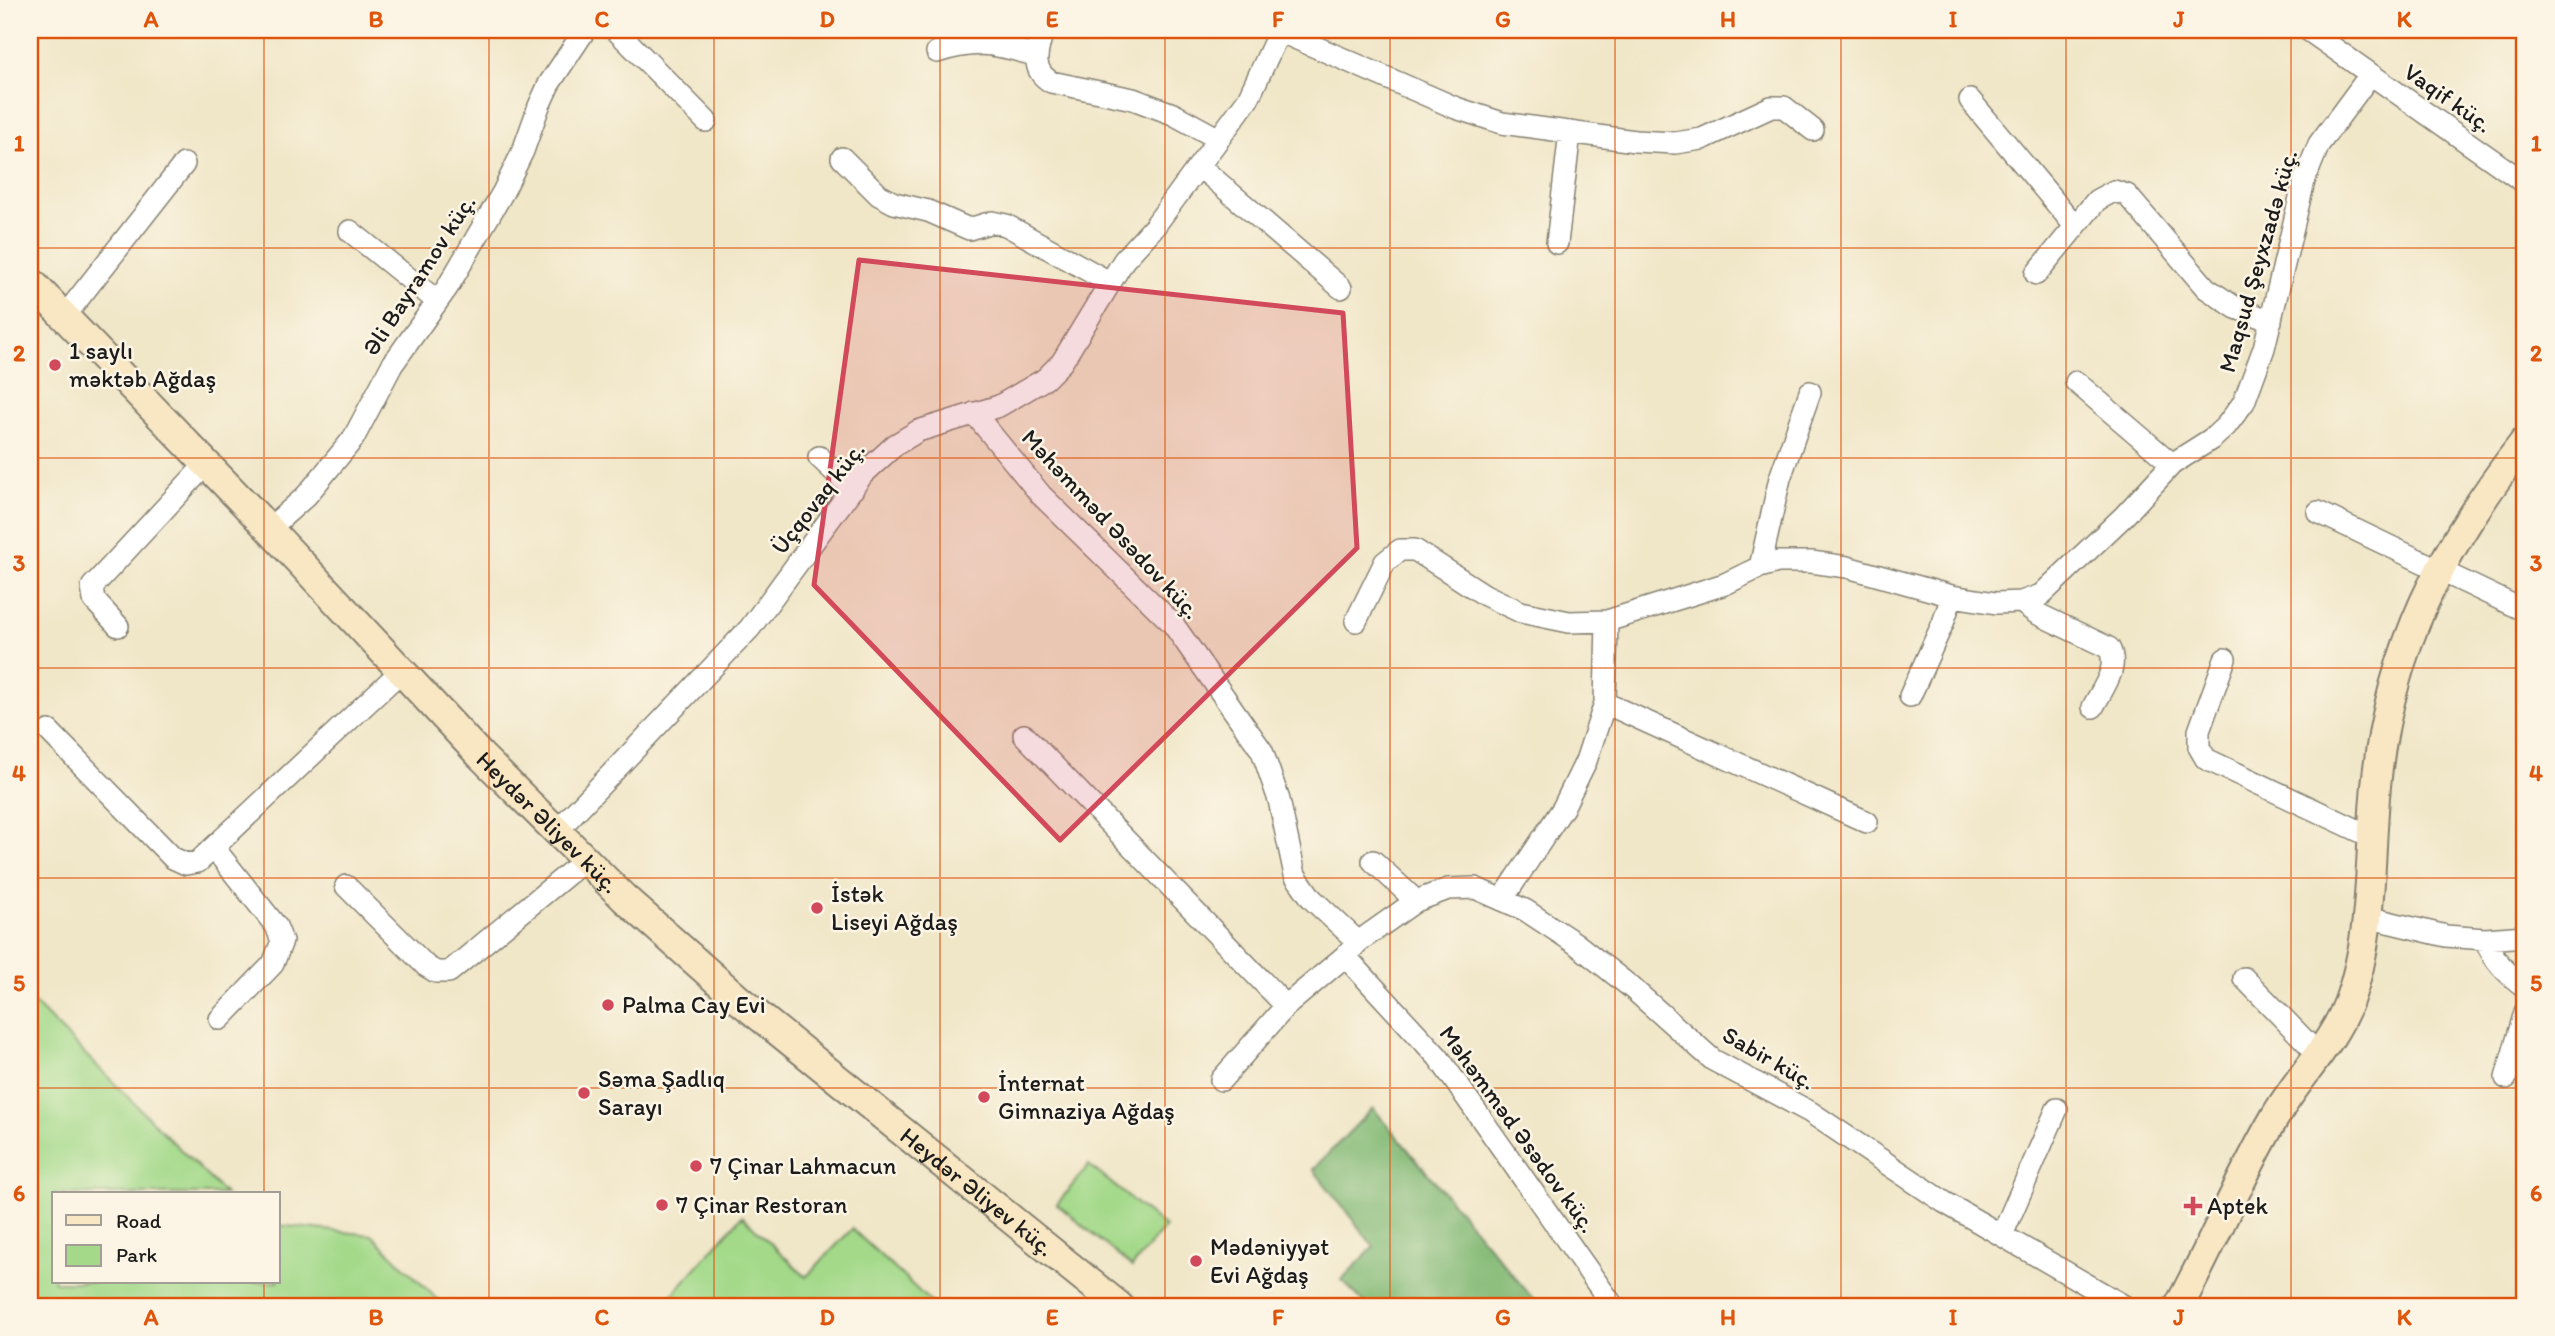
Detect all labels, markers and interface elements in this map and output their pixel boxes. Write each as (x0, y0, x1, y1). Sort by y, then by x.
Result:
text: A (143, 5, 159, 33)
text: B (369, 5, 384, 33)
text: C (595, 5, 610, 33)
text: D (819, 5, 835, 33)
text: E (1046, 5, 1059, 33)
text: F (1272, 5, 1285, 33)
text: G (1495, 5, 1511, 33)
text: H (1720, 5, 1736, 33)
text: I (1949, 5, 1958, 33)
text: J (2172, 5, 2185, 33)
text: K (2397, 5, 2412, 33)
street label: Vaqif küç. (2398, 57, 2498, 139)
text: 1 (14, 129, 25, 157)
text: 1 (2531, 129, 2542, 157)
street label: Maqsud Şeyxzadə küç. (2212, 146, 2303, 376)
street label: Əli Bayramov küç. (356, 189, 481, 361)
place label: 1 saylı məktəb Ağdaş (69, 336, 216, 393)
text: 2 (13, 339, 26, 367)
text: 2 (2530, 339, 2543, 367)
marker: 1 saylı məktəb Ağdaş (47, 357, 63, 373)
street label: Məhəmməd Əsədov küç. (1016, 423, 1207, 625)
street label: Üçqovaq küç. (765, 436, 871, 560)
text: 3 (13, 549, 26, 577)
text: 3 (2530, 549, 2543, 577)
street label: Heydər Əliyev küç. (471, 745, 626, 899)
text: 4 (12, 759, 26, 787)
text: 4 (2529, 759, 2543, 787)
place label: İstək Liseyi Ağdaş (831, 879, 958, 936)
marker: İstək Liseyi Ağdaş (809, 900, 825, 916)
text: 5 (13, 969, 25, 997)
text: 5 (2530, 969, 2542, 997)
place label: Palma Cay Evi (622, 990, 766, 1019)
marker: Palma Cay Evi (600, 997, 616, 1013)
street label: Məhəmməd Əsədov küç. (1433, 1019, 1603, 1238)
street label: Sabir küç. (1718, 1020, 1821, 1096)
place label: Səma Şadlıq Sarayı (598, 1064, 725, 1121)
place label: İnternat Gimnaziya Ağdaş (998, 1068, 1175, 1125)
marker: Səma Şadlıq Sarayı (576, 1085, 592, 1101)
marker: İnternat Gimnaziya Ağdaş (976, 1089, 992, 1105)
street label: Heydər Əliyev küç. (895, 1121, 1060, 1262)
place label: 7 Çinar Lahmacun (710, 1151, 897, 1180)
marker: 7 Çinar Lahmacun (688, 1158, 704, 1174)
text: 6 (13, 1179, 25, 1207)
text: 6 (2530, 1179, 2542, 1207)
place label: 7 Çinar Restoran (676, 1190, 848, 1219)
place label: Aptek (2207, 1191, 2268, 1220)
legend (52, 1192, 280, 1284)
marker: 7 Çinar Restoran (654, 1197, 670, 1213)
marker: Aptek (2185, 1198, 2201, 1214)
text: Road (116, 1208, 162, 1233)
place label: Mədəniyyət Evi Ağdaş (1210, 1232, 1329, 1289)
text: Park (116, 1242, 158, 1267)
marker: Mədəniyyət Evi Ağdaş (1188, 1253, 1204, 1269)
text: A (143, 1303, 159, 1331)
text: B (369, 1303, 384, 1331)
text: C (595, 1303, 610, 1331)
text: D (819, 1303, 835, 1331)
text: E (1046, 1303, 1059, 1331)
text: F (1272, 1303, 1285, 1331)
text: G (1495, 1303, 1511, 1331)
text: H (1720, 1303, 1736, 1331)
text: I (1949, 1303, 1958, 1331)
text: J (2172, 1303, 2185, 1331)
text: K (2397, 1303, 2412, 1331)

